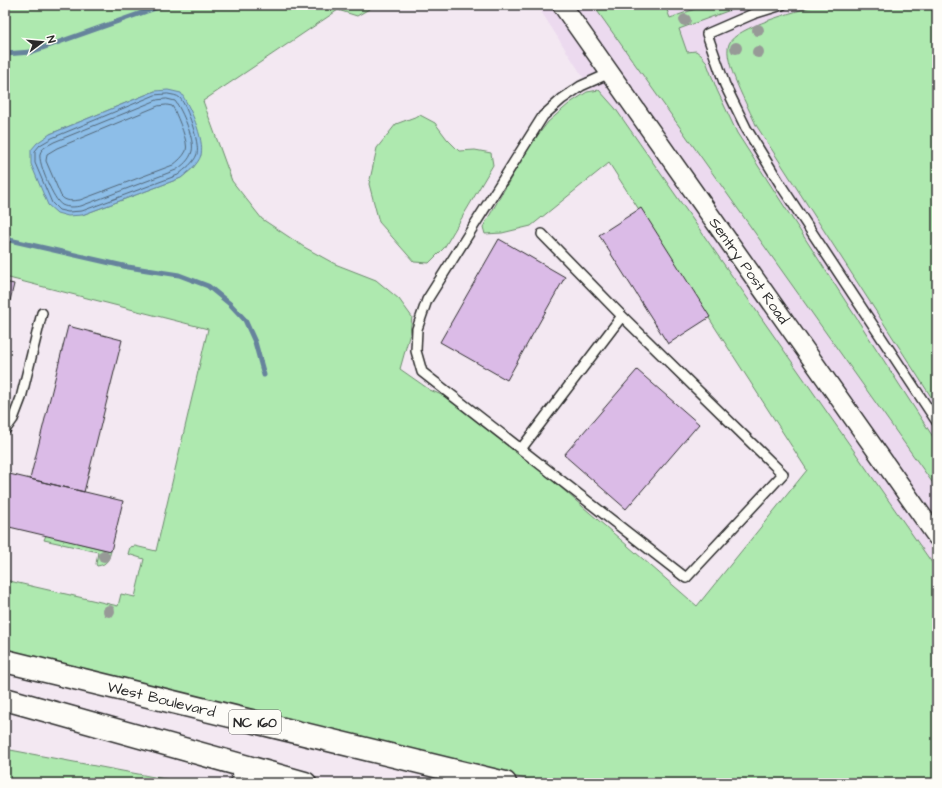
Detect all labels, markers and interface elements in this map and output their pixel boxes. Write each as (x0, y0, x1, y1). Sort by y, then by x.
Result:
north arrow (22, 22, 62, 62)
text: N (43, 34, 59, 45)
street label: Sentry Post Road (704, 213, 794, 329)
street label: West Boulevard (105, 676, 218, 723)
road number: NC 160 (229, 710, 281, 734)

